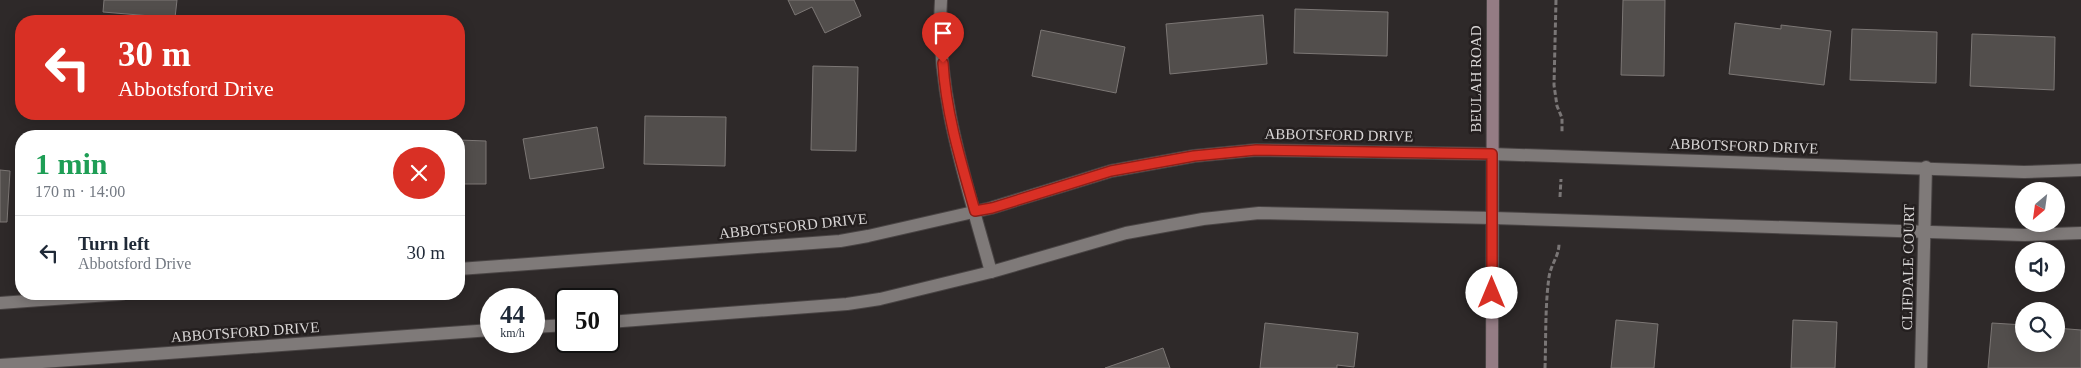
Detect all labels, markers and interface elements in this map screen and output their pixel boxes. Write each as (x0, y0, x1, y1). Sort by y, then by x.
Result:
pin (922, 12, 964, 63)
icon: arrive (929, 19, 957, 47)
street label: BEULAH ROAD (1468, 25, 1484, 133)
icon: left (35, 35, 100, 100)
text: 30 m (118, 35, 191, 74)
text: Abbotsford Drive (118, 76, 274, 101)
street label: ABBOTSFORD DRIVE (1264, 126, 1414, 144)
street label: ABBOTSFORD DRIVE (1669, 135, 1819, 157)
text: 1 min (35, 147, 108, 180)
button: close (393, 147, 445, 199)
north arrow (2015, 182, 2065, 232)
map controls (2015, 182, 2065, 352)
text: 170 m · 14:00 (35, 183, 125, 200)
street label: CLIFDALE COURT (1899, 204, 1917, 330)
street label: ABBOTSFORD DRIVE (718, 210, 868, 242)
text: Turn left (78, 233, 150, 254)
icon: left (35, 239, 63, 267)
text: 30 m (406, 242, 445, 263)
button: sound (2015, 242, 2065, 292)
text: Abbotsford Drive (78, 255, 191, 272)
position arrow (1465, 266, 1517, 318)
speed limit sign: 50 (555, 288, 620, 353)
text: 44 (500, 301, 525, 328)
button: search (2015, 302, 2065, 352)
street label: ABBOTSFORD DRIVE (170, 319, 320, 345)
text: km/h (500, 326, 525, 340)

